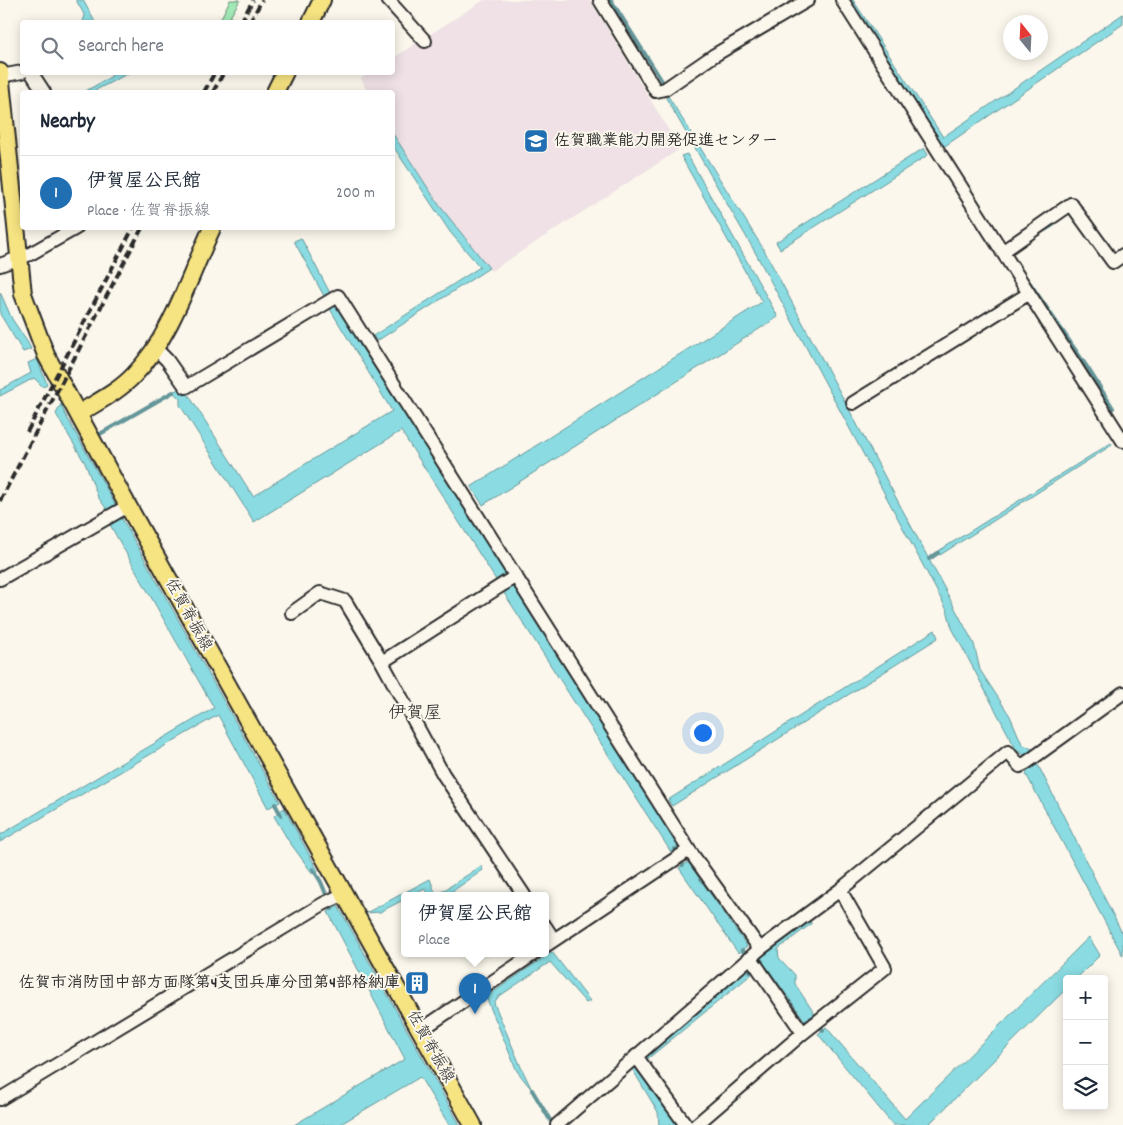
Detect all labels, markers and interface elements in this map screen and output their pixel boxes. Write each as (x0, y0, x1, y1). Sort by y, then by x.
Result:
north arrow (1003, 15, 1048, 60)
search box (20, 20, 395, 75)
icon: search (38, 34, 66, 62)
text: Search here (78, 34, 164, 61)
text: Nearby (40, 108, 95, 138)
school or university icon: 佐賀職業能力開発促進センター (523, 128, 549, 154)
place label: 佐賀職業能力開発促進センター (554, 130, 778, 153)
text: 伊賀屋公民館 (87, 169, 201, 196)
text: 1 (54, 182, 58, 205)
text: 200 m (336, 182, 375, 205)
text: Place · 佐賀脊振線 (87, 200, 210, 223)
street label: 佐賀脊振線 (159, 574, 217, 656)
district label: 伊賀屋 (388, 702, 442, 727)
your location (690, 720, 716, 746)
popup (401, 892, 549, 957)
text: 伊賀屋公民館 (418, 902, 532, 929)
text: Place (418, 929, 450, 952)
building icon: 佐賀市消防団中部方面隊第4支団兵庫分団第4部格納庫 (404, 970, 430, 996)
place label: 佐賀市消防団中部方面隊第4支団兵庫分団第4部格納庫 (19, 972, 400, 995)
pin: 1 (459, 973, 491, 1014)
map controls (1063, 975, 1108, 1110)
button: + (1063, 975, 1108, 1020)
street label: 佐賀脊振線 (401, 1006, 459, 1088)
button: − (1063, 1020, 1108, 1065)
button: layers (1063, 1065, 1108, 1110)

